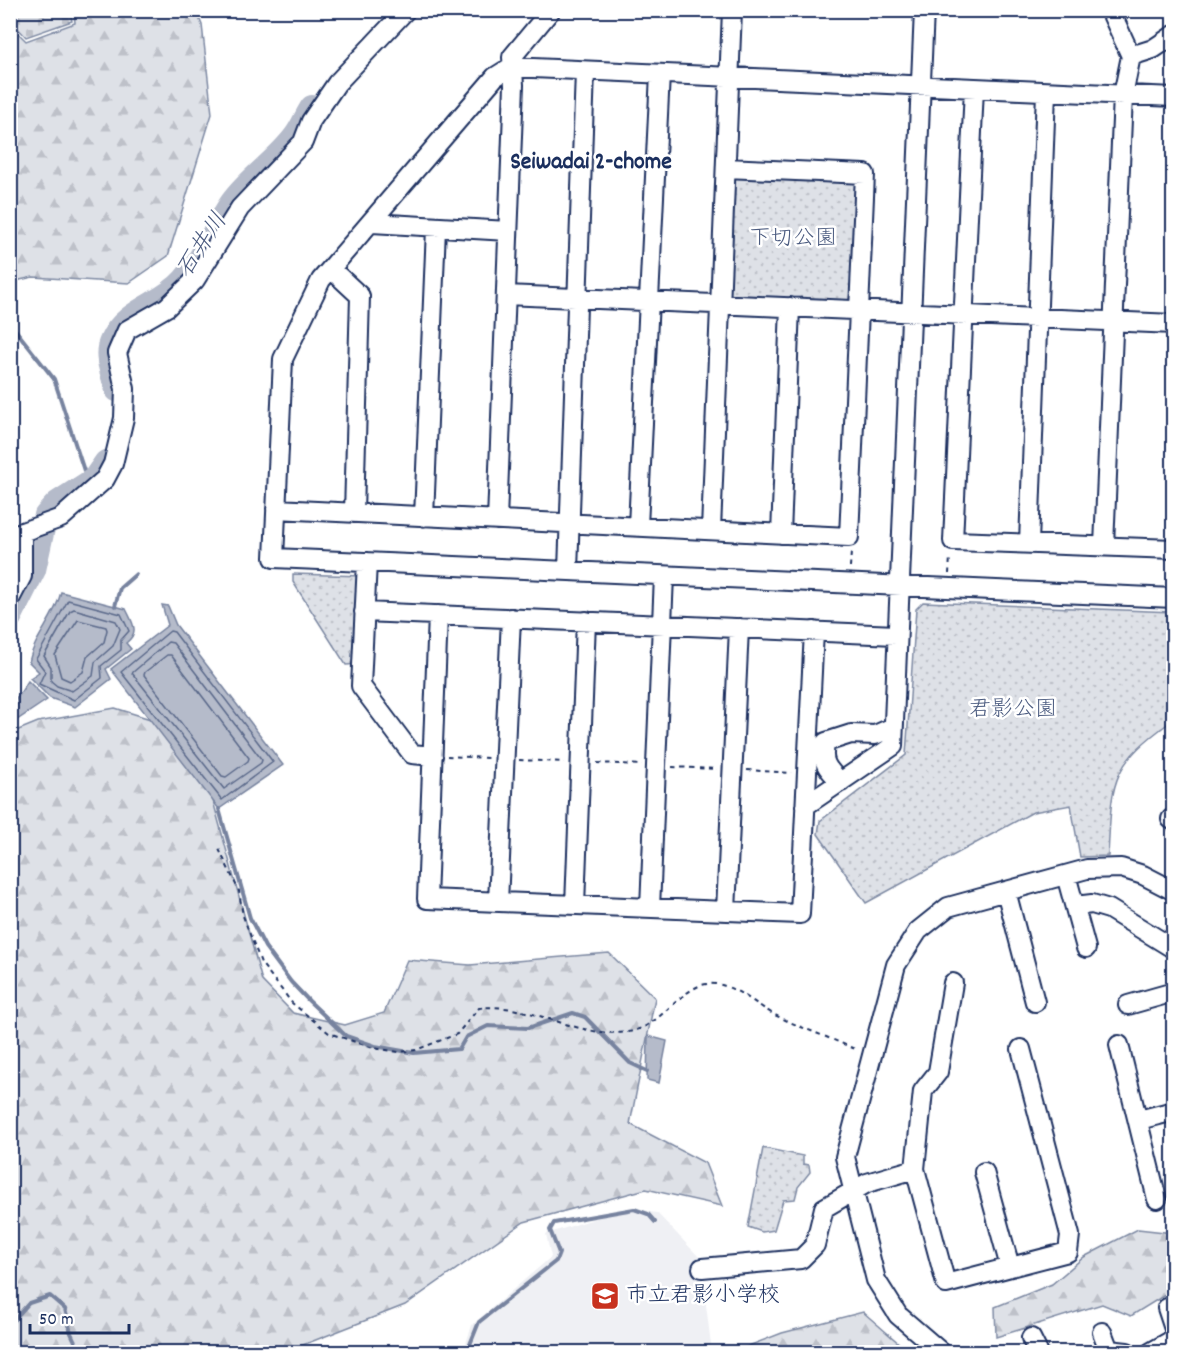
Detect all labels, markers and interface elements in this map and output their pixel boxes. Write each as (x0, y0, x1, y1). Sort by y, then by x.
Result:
district label: Seiwadai 2-chome (510, 146, 672, 180)
water label: 石井川 (169, 207, 237, 285)
park label: 下切公園 (749, 224, 837, 255)
park label: 君影公園 (969, 695, 1057, 726)
school or university icon: 市立君影小学校 (589, 1280, 621, 1312)
place label: 市立君影小学校 (626, 1281, 780, 1312)
scale bar (30, 1297, 129, 1335)
text: 50 m (39, 1308, 74, 1333)

